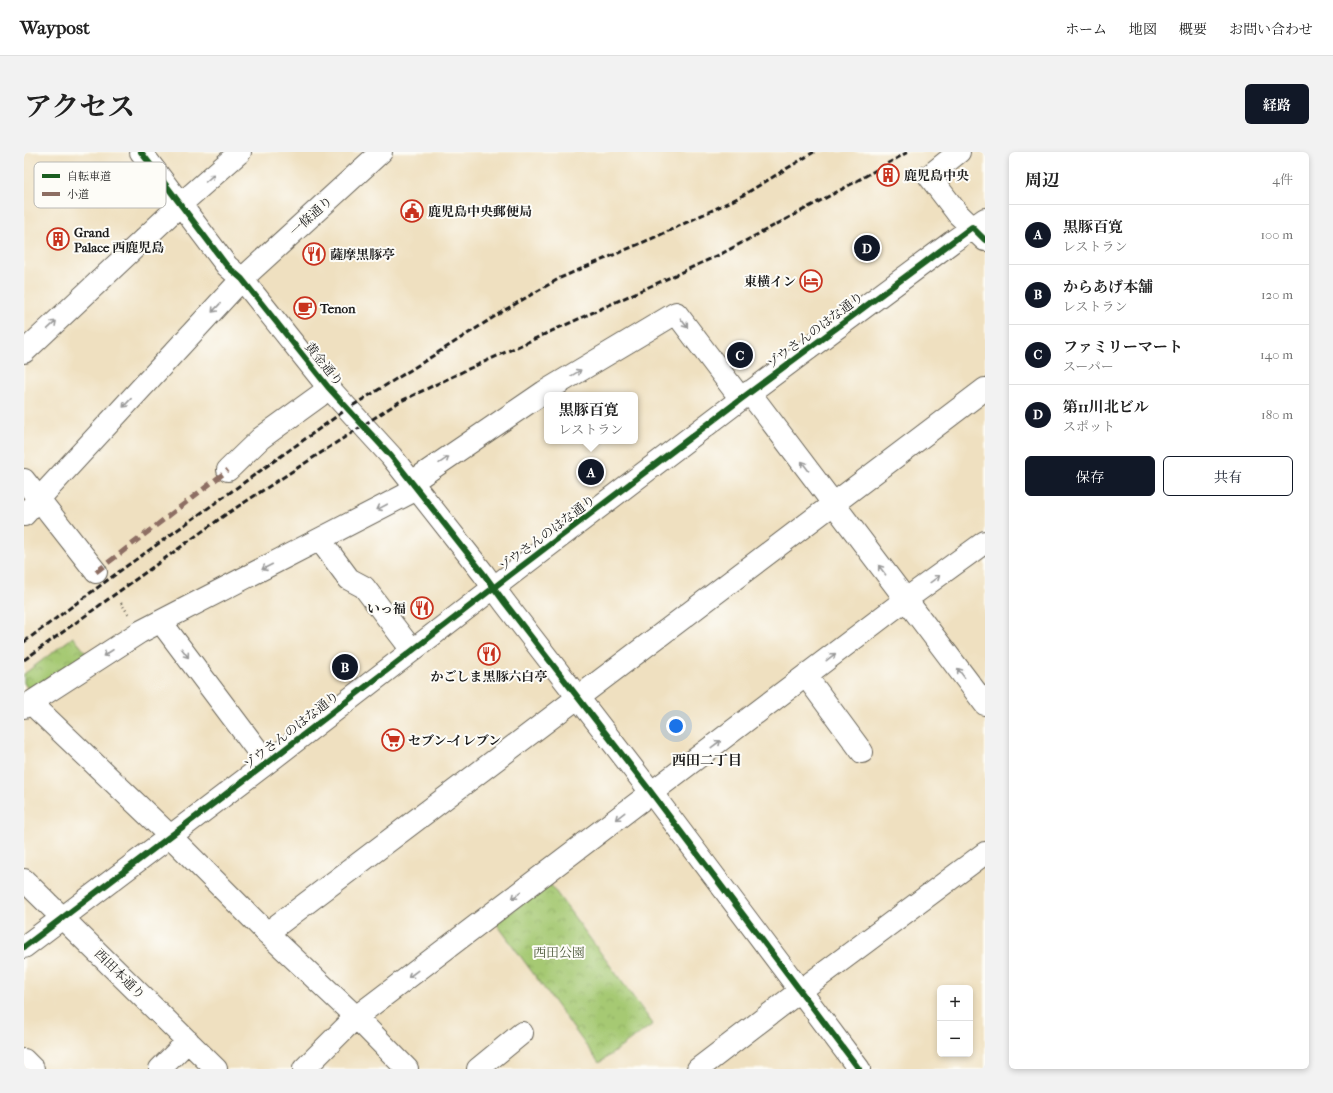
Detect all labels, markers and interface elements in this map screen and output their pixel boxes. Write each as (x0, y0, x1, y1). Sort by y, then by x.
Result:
text: Waypost (20, 17, 90, 39)
text: ホーム (1065, 21, 1107, 38)
text: 地図 (1129, 21, 1157, 38)
text: 概要 (1179, 21, 1207, 38)
text: お問い合わせ (1229, 21, 1313, 38)
button: 経路 (1245, 84, 1309, 124)
text: アクセス (24, 90, 135, 123)
legend (34, 162, 166, 208)
building icon: 鹿児島中央 (875, 162, 901, 188)
place label: 鹿児島中央 (904, 168, 969, 183)
text: 自転車道 (67, 170, 111, 183)
text: 周辺 (1025, 170, 1059, 190)
text: 4件 (1272, 172, 1293, 187)
one-way arrow (205, 174, 216, 183)
text: 小道 (67, 188, 89, 201)
street label: 一條通り (287, 193, 335, 239)
public building icon: 鹿児島中央郵便局 (399, 198, 425, 224)
place label: 鹿児島中央郵便局 (428, 204, 532, 219)
text: 黒豚百寛 (1063, 218, 1123, 236)
place label: Grand Palace 西鹿児島 (74, 225, 164, 255)
building icon: Grand Palace 西鹿児島 (45, 226, 71, 252)
text: A (1034, 227, 1042, 242)
text: 100 m (1260, 227, 1293, 242)
pin: D (854, 233, 880, 263)
text: レストラン (1063, 239, 1128, 254)
restaurant icon: 薩摩黒豚亭 (301, 241, 327, 267)
place label: 薩摩黒豚亭 (330, 247, 395, 262)
hotel icon: 東横イン (798, 268, 824, 294)
place label: 東横イン (744, 274, 796, 289)
text: からあげ本舗 (1063, 278, 1153, 296)
text: B (1034, 287, 1042, 302)
text: 120 m (1261, 287, 1293, 302)
street label: ゾウさんのはな通り (764, 289, 866, 371)
cafe icon: Tenon (292, 295, 318, 321)
text: レストラン (1063, 299, 1128, 314)
place label: Tenon (319, 301, 356, 316)
one-way arrow (211, 303, 221, 313)
one-way arrow (680, 317, 688, 328)
one-way arrow (47, 321, 57, 330)
text: ファミリーマート (1063, 338, 1183, 356)
street label: 黄金通り (302, 339, 346, 389)
pin: C (727, 340, 753, 370)
text: C (1034, 347, 1042, 362)
text: 140 m (1260, 347, 1293, 362)
text: スーパー (1063, 359, 1114, 374)
one-way arrow (570, 369, 582, 377)
popup (544, 392, 638, 444)
one-way arrow (123, 398, 132, 409)
text: 第11川北ビル (1063, 398, 1149, 416)
text: 黒豚百寛 (559, 401, 619, 419)
text: D (1033, 407, 1043, 422)
text: 180 m (1261, 407, 1293, 422)
text: スポット (1063, 419, 1115, 434)
text: レストラン (559, 422, 623, 437)
one-way arrow (438, 456, 449, 464)
button: 保存 (1025, 456, 1155, 496)
button: 共有 (1163, 456, 1293, 496)
pin: A (578, 457, 604, 487)
one-way arrow (800, 460, 809, 471)
street label: ゾウさんのはな通り (496, 492, 598, 574)
one-way arrow (376, 504, 388, 511)
one-way arrow (261, 564, 273, 571)
one-way arrow (878, 565, 887, 576)
one-way arrow (929, 575, 940, 583)
restaurant icon: いっ福 (409, 595, 435, 621)
place label: いっ福 (367, 601, 406, 616)
restaurant icon: かごしま黒豚六白亭 (476, 641, 502, 667)
one-way arrow (180, 648, 189, 659)
one-way arrow (102, 649, 113, 657)
pin: B (332, 652, 358, 682)
one-way arrow (825, 653, 836, 661)
one-way arrow (957, 668, 966, 679)
place label: かごしま黒豚六白亭 (430, 669, 548, 684)
street label: ゾウさんのはな通り (240, 688, 342, 772)
your location (666, 716, 686, 736)
supermarket icon: セブン-イレブン (380, 727, 406, 753)
place label: セブン-イレブン (408, 733, 501, 748)
one-way arrow (710, 740, 721, 748)
district label: 西田二丁目 (672, 752, 742, 769)
one-way arrow (615, 812, 626, 821)
one-way arrow (512, 891, 523, 900)
park label: 西田公園 (533, 945, 585, 960)
street label: 西田本通り (92, 946, 148, 1002)
one-way arrow (408, 970, 419, 978)
map controls (937, 985, 973, 1057)
button: + (937, 985, 973, 1021)
button: − (937, 1021, 973, 1057)

